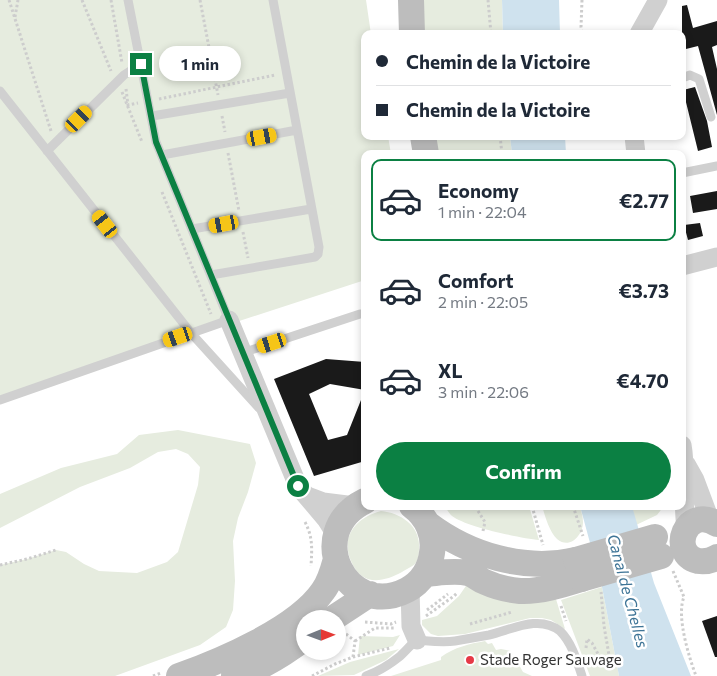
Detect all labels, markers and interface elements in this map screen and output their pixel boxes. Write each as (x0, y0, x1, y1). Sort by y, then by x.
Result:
callout: 1 min (158, 46, 241, 82)
text: Chemin de la Victoire (406, 50, 590, 73)
route end (130, 53, 152, 75)
text: 1 min (181, 54, 219, 73)
text: Chemin de la Victoire (406, 98, 590, 121)
car (63, 103, 94, 135)
car (245, 127, 278, 147)
icon: car (378, 178, 423, 223)
text: Economy (438, 179, 519, 202)
text: €2.77 (619, 189, 669, 212)
text: 1 min · 22:04 (438, 202, 527, 221)
car (89, 208, 120, 240)
car (207, 214, 240, 234)
icon: car (378, 268, 423, 313)
text: Comfort (438, 269, 514, 292)
text: €3.73 (618, 279, 669, 302)
text: 2 min · 22:05 (438, 292, 528, 311)
car (161, 325, 194, 349)
car (255, 331, 288, 355)
icon: car (378, 358, 423, 403)
text: XL (438, 359, 463, 382)
text: €4.70 (616, 369, 669, 392)
text: 3 min · 22:06 (438, 382, 529, 401)
button: Confirm (376, 442, 671, 500)
route start (287, 475, 309, 497)
water label: Canal de Chelles (604, 532, 653, 650)
north arrow (296, 610, 346, 660)
map controls (296, 610, 346, 660)
place label: Stade Roger Sauvage (480, 650, 622, 668)
marker: Stade Roger Sauvage (464, 654, 476, 666)

